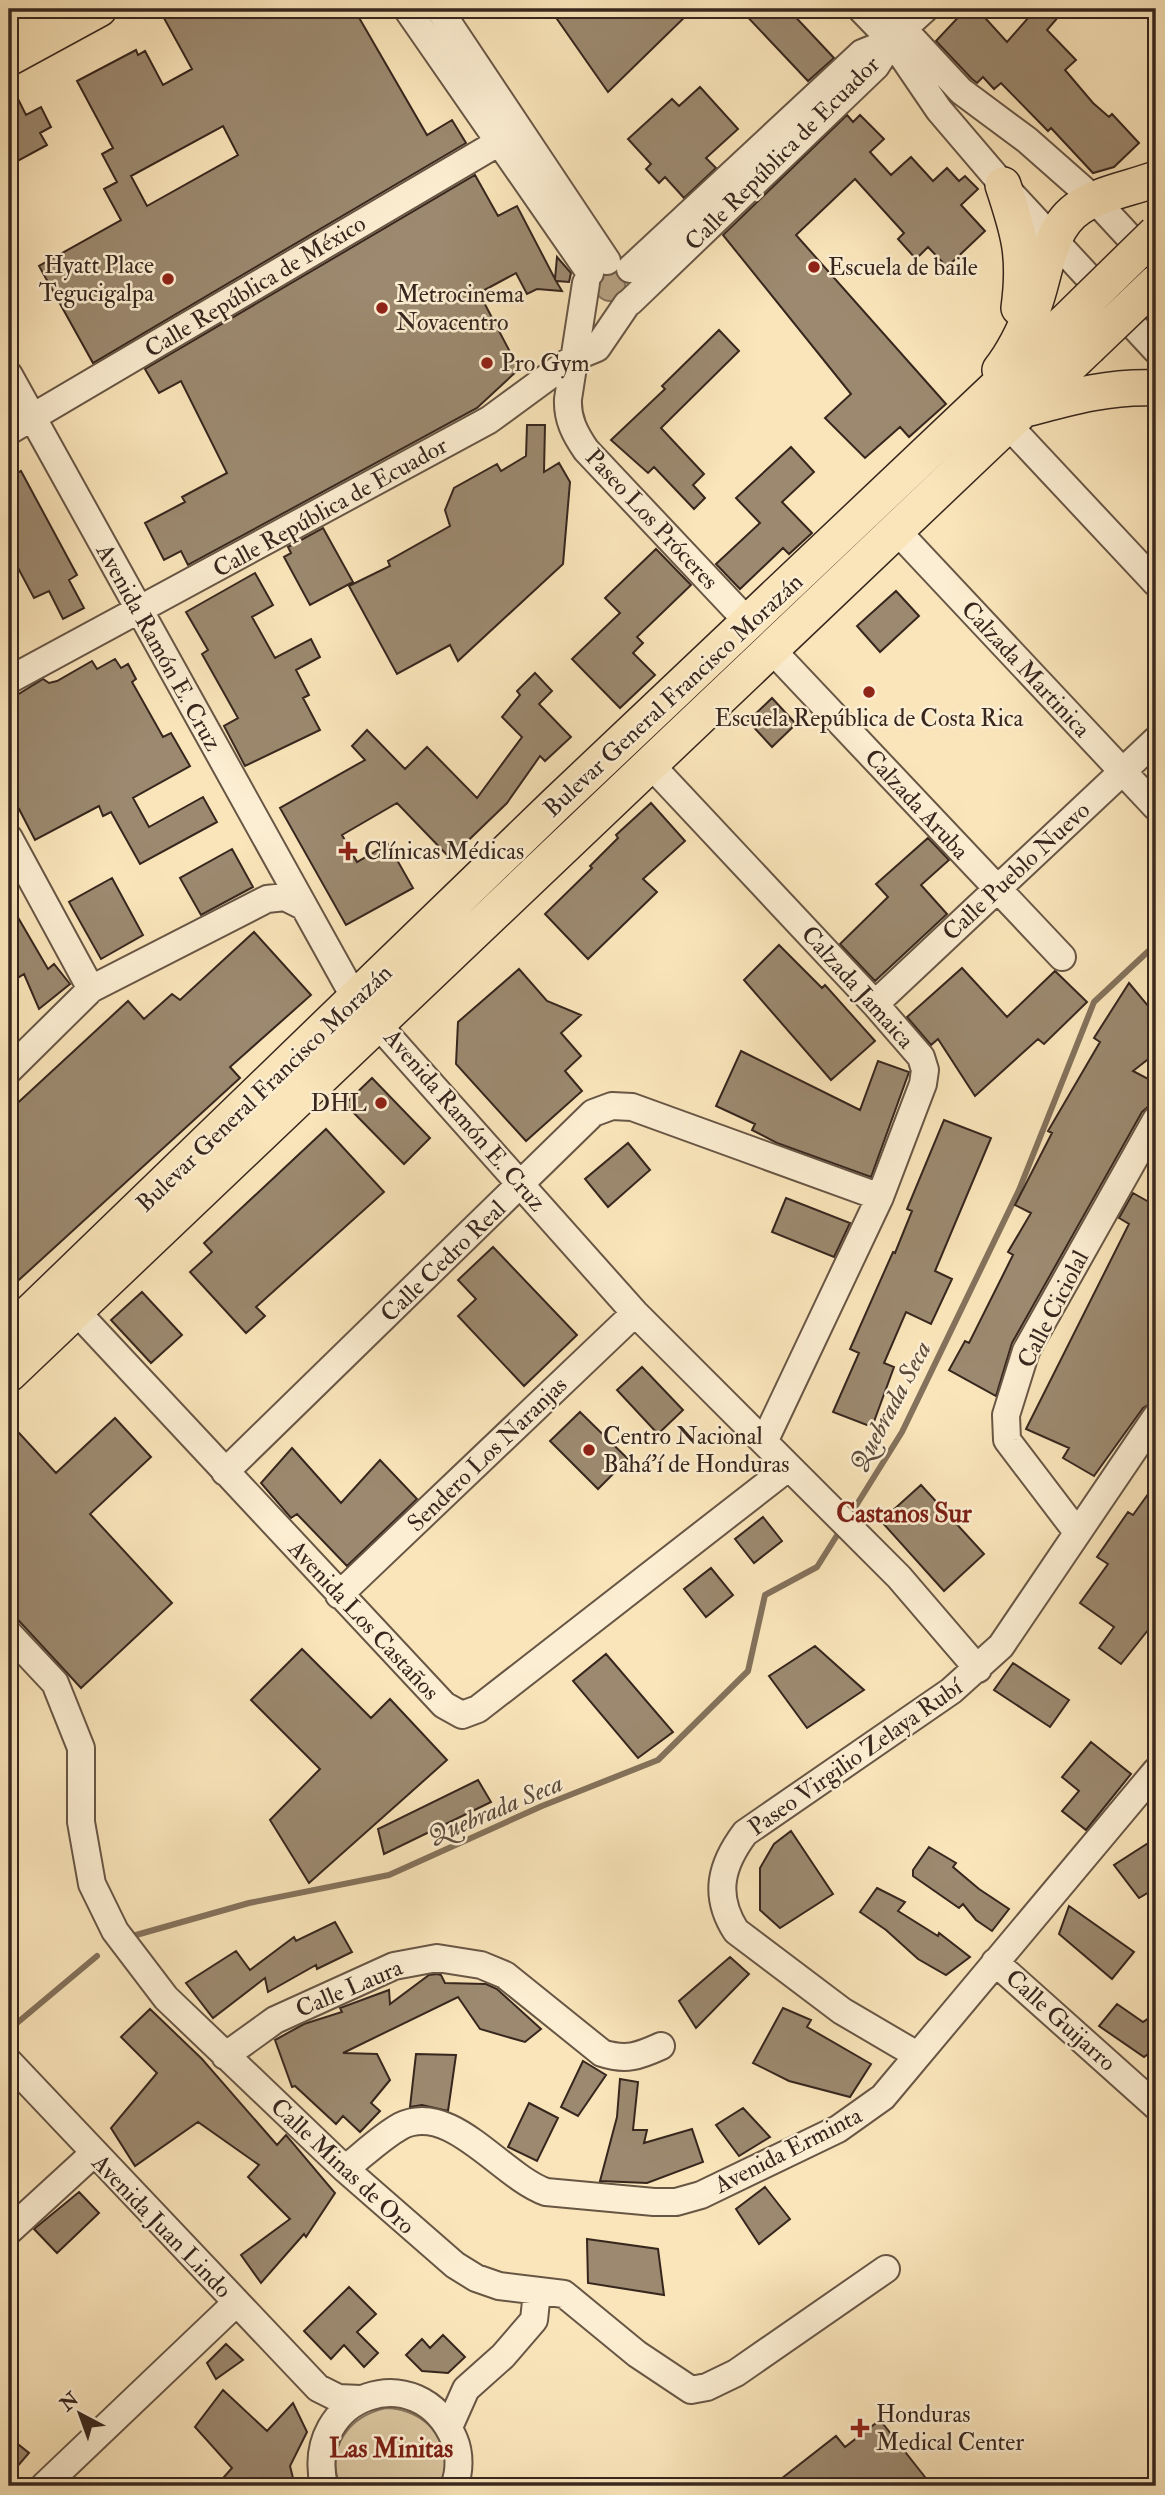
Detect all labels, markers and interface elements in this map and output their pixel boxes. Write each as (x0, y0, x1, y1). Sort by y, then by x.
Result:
street label: Calle República de Ecuador (678, 49, 886, 257)
street label: Calle República de México (139, 208, 371, 365)
place label: Hyatt Place Tegucigalpa (39, 250, 155, 309)
place label: Escuela de baile (828, 252, 978, 283)
marker: Escuela de baile (806, 259, 822, 275)
marker: Hyatt Place Tegucigalpa (160, 271, 176, 287)
place label: Metrocinema Novacentro (396, 279, 525, 338)
marker: Metrocinema Novacentro (374, 300, 390, 316)
place label: Pro Gym (501, 348, 590, 379)
marker: Pro Gym (479, 355, 495, 371)
street label: Calle República de Ecuador (208, 430, 453, 585)
street label: Paseo Los Próceres (578, 442, 725, 596)
street label: Avenida Ramón E. Cruz (88, 537, 229, 757)
street label: Bulevar General Francisco Morazán (537, 567, 810, 824)
street label: Calzada Martinica (954, 594, 1098, 745)
marker: Escuela República de Costa Rica (861, 684, 877, 700)
place label: Escuela República de Costa Rica (715, 703, 1025, 734)
street label: Calzada Aruba (858, 743, 976, 867)
street label: Calle Pueblo Nuevo (936, 795, 1097, 948)
place label: Clínicas Médicas (364, 836, 524, 867)
marker: Clínicas Médicas (338, 841, 358, 861)
street label: Calzada Jamaica (794, 919, 922, 1056)
street label: Bulevar General Francisco Morazán (130, 958, 399, 1219)
street label: Avenida Ramón E. Cruz (376, 1022, 553, 1218)
place label: DHL (311, 1088, 368, 1119)
marker: DHL (373, 1095, 389, 1111)
street label: Calle Cedro Real (374, 1194, 513, 1329)
street label: Calle Ciciolal (1011, 1245, 1096, 1373)
water label: Quebrada Seca (843, 1336, 940, 1478)
street label: Sendero Los Naranjas (401, 1370, 574, 1539)
place label: Centro Nacional Bahá'í de Honduras (603, 1421, 790, 1480)
marker: Centro Nacional Bahá'í de Honduras (581, 1442, 597, 1458)
district label: Castanos Sur (836, 1498, 972, 1530)
street label: Avenida Los Castaños (281, 1533, 446, 1707)
street label: Paseo Virgilio Zelaya Rubí (742, 1671, 970, 1843)
water label: Quebrada Seca (423, 1767, 568, 1854)
street label: Calle Laura (291, 1952, 408, 2025)
street label: Calle Guijarro (999, 1963, 1122, 2078)
street label: Calle Minas de Oro (264, 2091, 421, 2241)
street label: Avenida Erminta (708, 2100, 868, 2201)
street label: Avenida Juan Lindo (84, 2147, 238, 2305)
north arrow (46, 2380, 116, 2450)
text: N (54, 2387, 85, 2417)
place label: Honduras Medical Center (876, 2399, 1024, 2458)
marker: Honduras Medical Center (850, 2418, 870, 2438)
district label: Las Minitas (329, 2433, 453, 2465)

